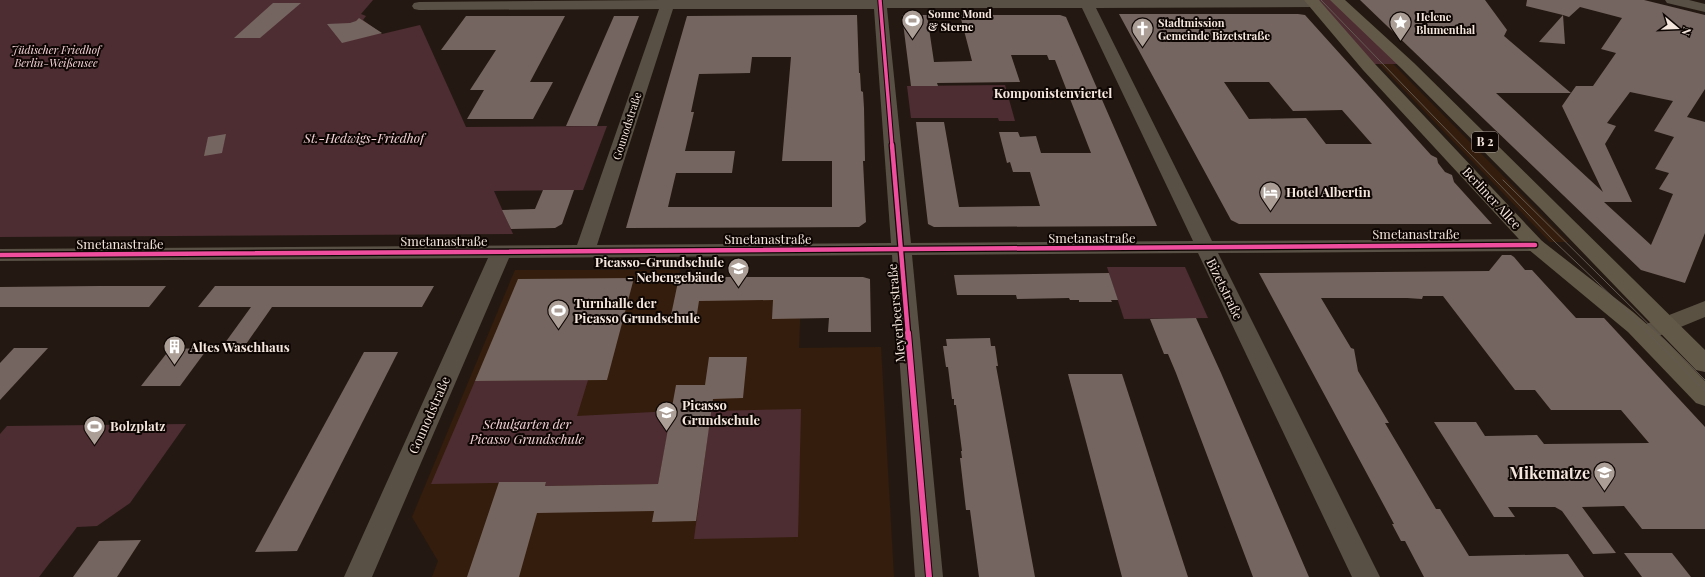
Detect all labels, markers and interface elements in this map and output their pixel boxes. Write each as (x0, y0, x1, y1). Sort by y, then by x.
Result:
place label: Sonne Mond & Sterne (928, 6, 992, 34)
sports icon: Sonne Mond & Sterne (899, 7, 925, 40)
north arrow (1657, 8, 1697, 48)
place label: Helene Blumenthal (1416, 9, 1476, 37)
place icon: Helene Blumenthal (1387, 10, 1413, 43)
place label: Stadtmission Gemeinde Bizetstraße (1158, 15, 1270, 43)
church icon: Stadtmission Gemeinde Bizetstraße (1129, 16, 1155, 49)
text: N (1679, 25, 1695, 38)
park label: Jüdischer Friedhof Berlin-Weißensee (11, 42, 103, 70)
district label: Komponistenviertel (994, 84, 1112, 101)
street label: Gounodstraße (609, 90, 645, 162)
park label: St.-Hedwigs-Friedhof (303, 129, 427, 146)
road number: B 2 (1472, 132, 1498, 152)
street label: Berliner Allee (1459, 163, 1526, 233)
hotel icon: Hotel Albertin (1257, 179, 1283, 212)
place label: Hotel Albertin (1286, 183, 1371, 200)
street label: Smetanastraße (1372, 225, 1460, 242)
street label: Smetanastraße (1048, 229, 1136, 246)
street label: Smetanastraße (724, 230, 812, 247)
street label: Smetanastraße (400, 232, 488, 249)
street label: Smetanastraße (76, 235, 164, 252)
place label: Picasso-Grundschule - Nebengebäude (595, 253, 724, 285)
street label: Bizetstraße (1203, 255, 1248, 323)
school or university icon: Picasso-Grundschule - Nebengebäude (726, 256, 752, 289)
street label: Meyerbeerstraße (883, 262, 908, 363)
place label: Turnhalle der Picasso Grundschule (574, 294, 700, 326)
sports icon: Turnhalle der Picasso Grundschule (545, 297, 571, 330)
building icon: Altes Waschhaus (162, 334, 188, 367)
place label: Altes Waschhaus (189, 338, 290, 355)
street label: Gounodstraße (404, 373, 453, 456)
place label: Picasso Grundschule (682, 396, 760, 428)
school or university icon: Picasso Grundschule (654, 399, 680, 432)
sports icon: Bolzplatz (81, 413, 107, 446)
park label: Schulgarten der Picasso Grundschule (469, 415, 585, 447)
place label: Bolzplatz (110, 417, 165, 434)
school or university icon: Mikematze (1592, 460, 1618, 493)
place label: Mikematze (1509, 462, 1590, 483)

